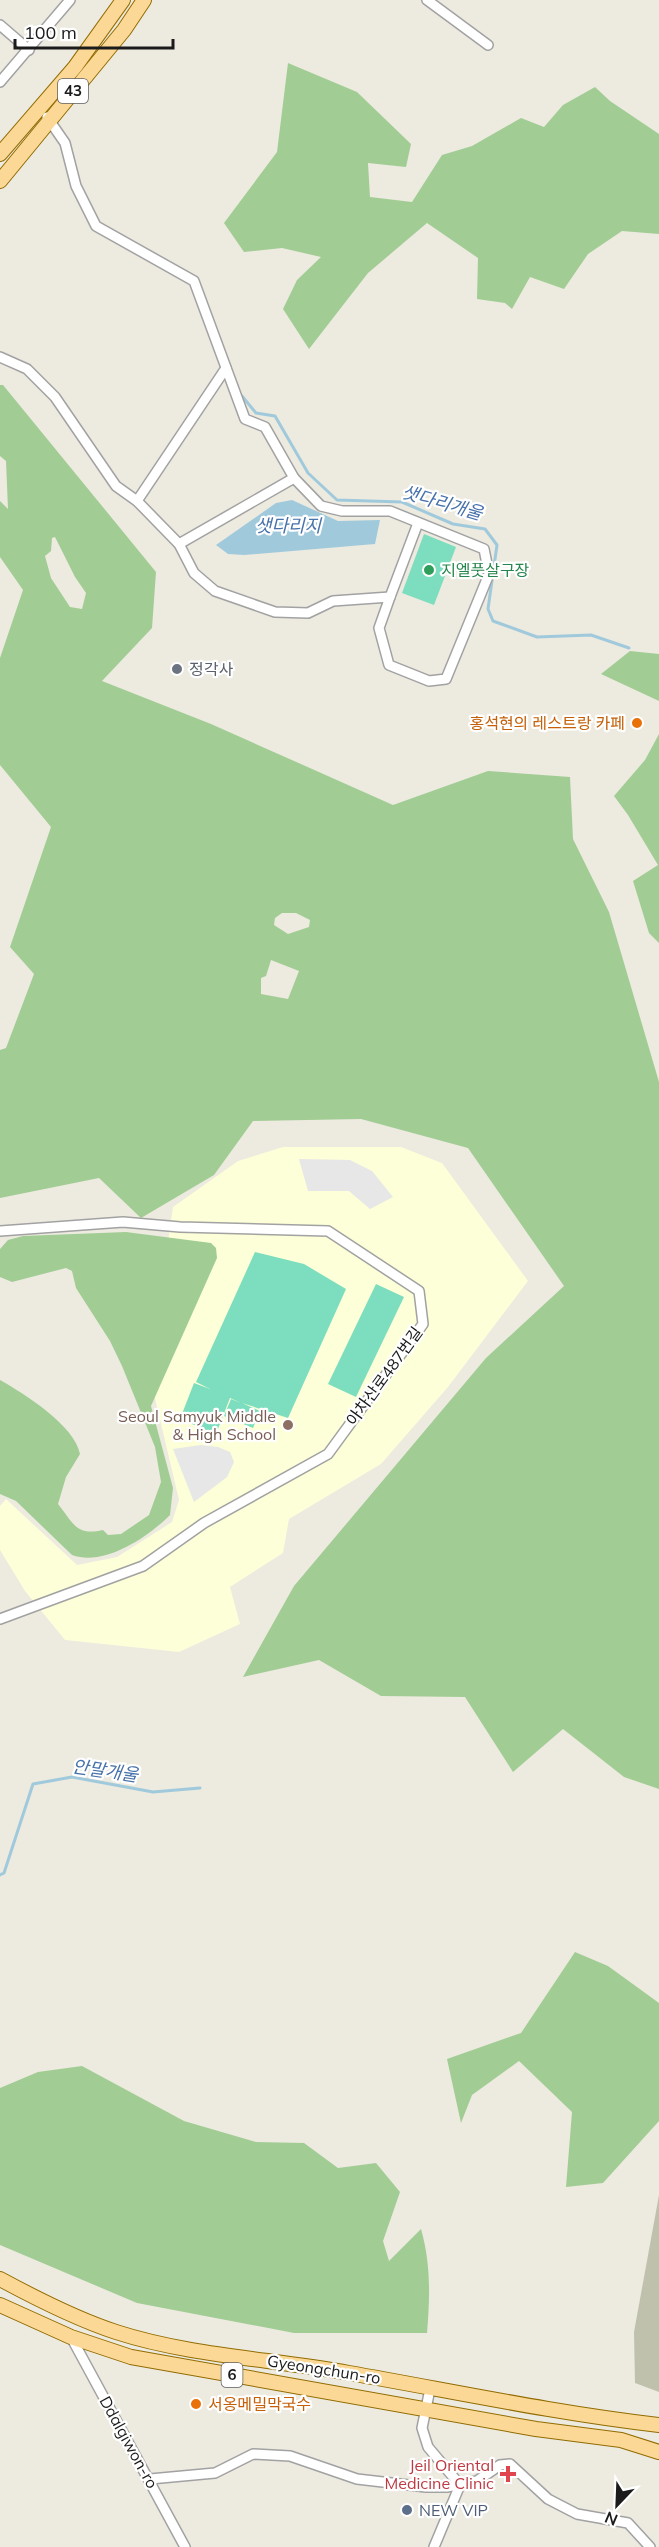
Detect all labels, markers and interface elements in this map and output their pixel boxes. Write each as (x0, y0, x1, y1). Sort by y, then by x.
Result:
scale bar (15, 12, 172, 50)
text: 100 m (24, 21, 77, 44)
road number: 43 (58, 79, 88, 103)
water label: 샛다리개울 (399, 480, 486, 525)
water label: 샛다리지 (255, 514, 323, 537)
place label: 지엘풋살구장 (441, 560, 530, 580)
marker: 지엘풋살구장 (422, 563, 436, 577)
place label: 정각사 (189, 659, 233, 679)
marker: 정각사 (170, 662, 184, 676)
place label: 홍석현의 레스트랑 카페 (469, 713, 625, 733)
marker: 홍석현의 레스트랑 카페 (630, 716, 644, 730)
street label: 아차산로487번길 (341, 1323, 427, 1429)
place label: Seoul Samyuk Middle & High School (118, 1406, 276, 1444)
marker: Seoul Samyuk Middle & High School (281, 1418, 295, 1432)
water label: 안말개울 (71, 1755, 141, 1787)
street label: Gyeongchun-ro (266, 2350, 382, 2388)
road number: 6 (222, 2363, 242, 2387)
street label: Ddalgiwon-ro (95, 2392, 163, 2492)
place label: 서옹메밀막국수 (208, 2394, 311, 2414)
marker: 서옹메밀막국수 (189, 2397, 203, 2411)
place label: Jeil Oriental Medicine Clinic (385, 2455, 494, 2493)
marker: Jeil Oriental Medicine Clinic (499, 2465, 517, 2483)
north arrow (587, 2475, 647, 2535)
place label: NEW VIP (419, 2500, 488, 2520)
marker: NEW VIP (400, 2503, 414, 2517)
text: N (602, 2507, 621, 2530)

